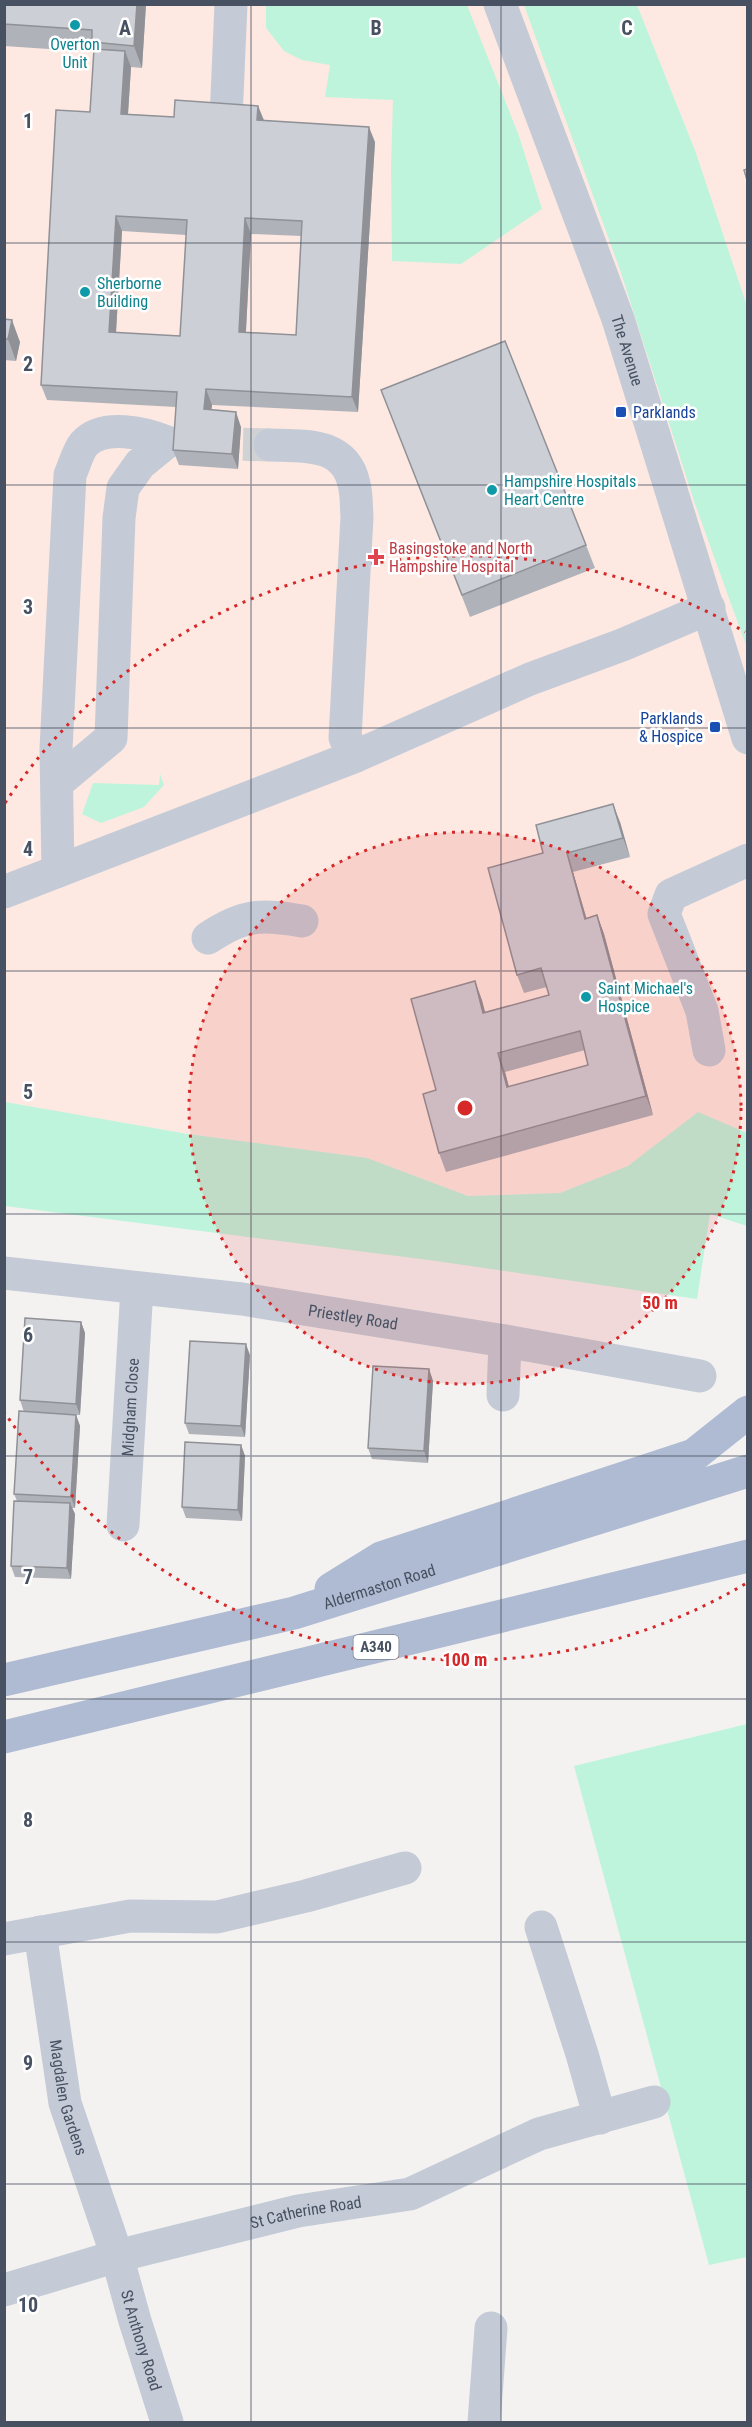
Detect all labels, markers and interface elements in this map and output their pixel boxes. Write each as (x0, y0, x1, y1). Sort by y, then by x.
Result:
text: A (119, 16, 131, 40)
text: B (370, 16, 382, 40)
text: C (621, 16, 633, 40)
marker: Overton Unit (68, 18, 82, 32)
place label: Overton Unit (50, 35, 100, 72)
text: 1 (23, 109, 33, 133)
place label: Sherborne Building (97, 274, 161, 311)
marker: Sherborne Building (78, 285, 92, 299)
street label: The Avenue (607, 312, 647, 388)
text: 2 (23, 352, 33, 376)
place label: Parklands (633, 403, 696, 422)
marker: Parklands (614, 405, 628, 419)
place label: Hampshire Hospitals Heart Centre (504, 472, 636, 509)
marker: Hampshire Hospitals Heart Centre (485, 483, 499, 497)
place label: Basingstoke and North Hampshire Hospital (389, 539, 533, 576)
marker: Basingstoke and North Hampshire Hospital (367, 548, 385, 566)
text: 3 (23, 595, 33, 619)
place label: Parklands & Hospice (639, 709, 703, 746)
marker: Parklands & Hospice (708, 720, 722, 734)
text: 4 (23, 837, 33, 861)
place label: Saint Michael's Hospice (598, 979, 693, 1016)
marker: Saint Michael's Hospice (579, 990, 593, 1004)
text: 5 (23, 1080, 33, 1104)
centre of rings (455, 1098, 475, 1118)
text: 50 m (642, 1292, 678, 1313)
street label: Priestley Road (307, 1301, 399, 1334)
text: 6 (23, 1323, 33, 1347)
street label: Midgham Close (118, 1358, 143, 1457)
street label: Aldermaston Road (321, 1560, 438, 1613)
text: 7 (23, 1565, 33, 1589)
road number: A340 (354, 1635, 398, 1659)
text: 100 m (443, 1649, 487, 1670)
text: 8 (23, 1808, 33, 1832)
street label: Magdalen Gardens (46, 2038, 91, 2158)
text: 9 (23, 2051, 33, 2075)
street label: St Catherine Road (248, 2192, 363, 2233)
street label: St Anthony Road (117, 2288, 165, 2393)
text: 10 (18, 2293, 38, 2317)

